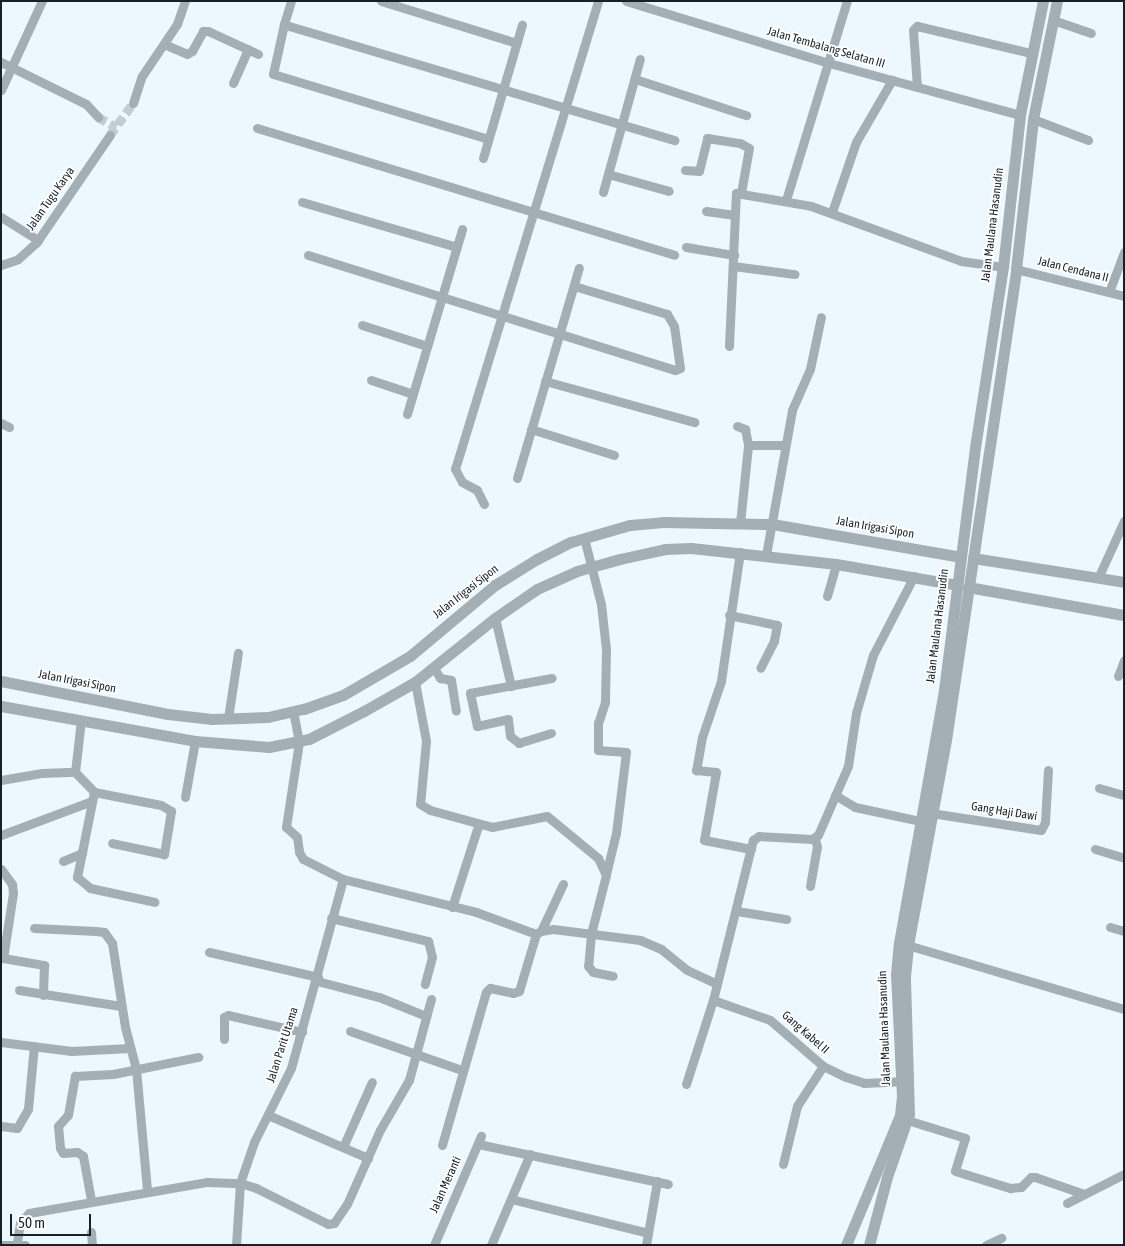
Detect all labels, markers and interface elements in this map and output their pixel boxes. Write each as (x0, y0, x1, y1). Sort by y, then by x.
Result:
street label: Jalan Tembalang Selatan III (765, 24, 887, 72)
street label: Jalan Tugu Karya (24, 165, 78, 233)
street label: Jalan Maulana Hasanudin (979, 167, 1007, 283)
street label: Jalan Cendana II (1036, 254, 1110, 286)
street label: Jalan Irigasi Sipon (835, 514, 915, 542)
street label: Jalan Irigasi Sipon (430, 562, 502, 622)
street label: Jalan Maulana Hasanudin (924, 568, 952, 684)
street label: Jalan Irigasi Sipon (37, 667, 117, 697)
street label: Gang Haji Dawi (970, 800, 1038, 824)
street label: Jalan Maulana Hasanudin (876, 970, 894, 1086)
street label: Jalan Parit Utama (264, 1005, 302, 1085)
street label: Gang Kabel II (778, 1009, 832, 1057)
street label: Jalan Meranti (427, 1155, 465, 1215)
scale bar (12, 1204, 94, 1236)
text: 50 m (18, 1214, 45, 1231)

